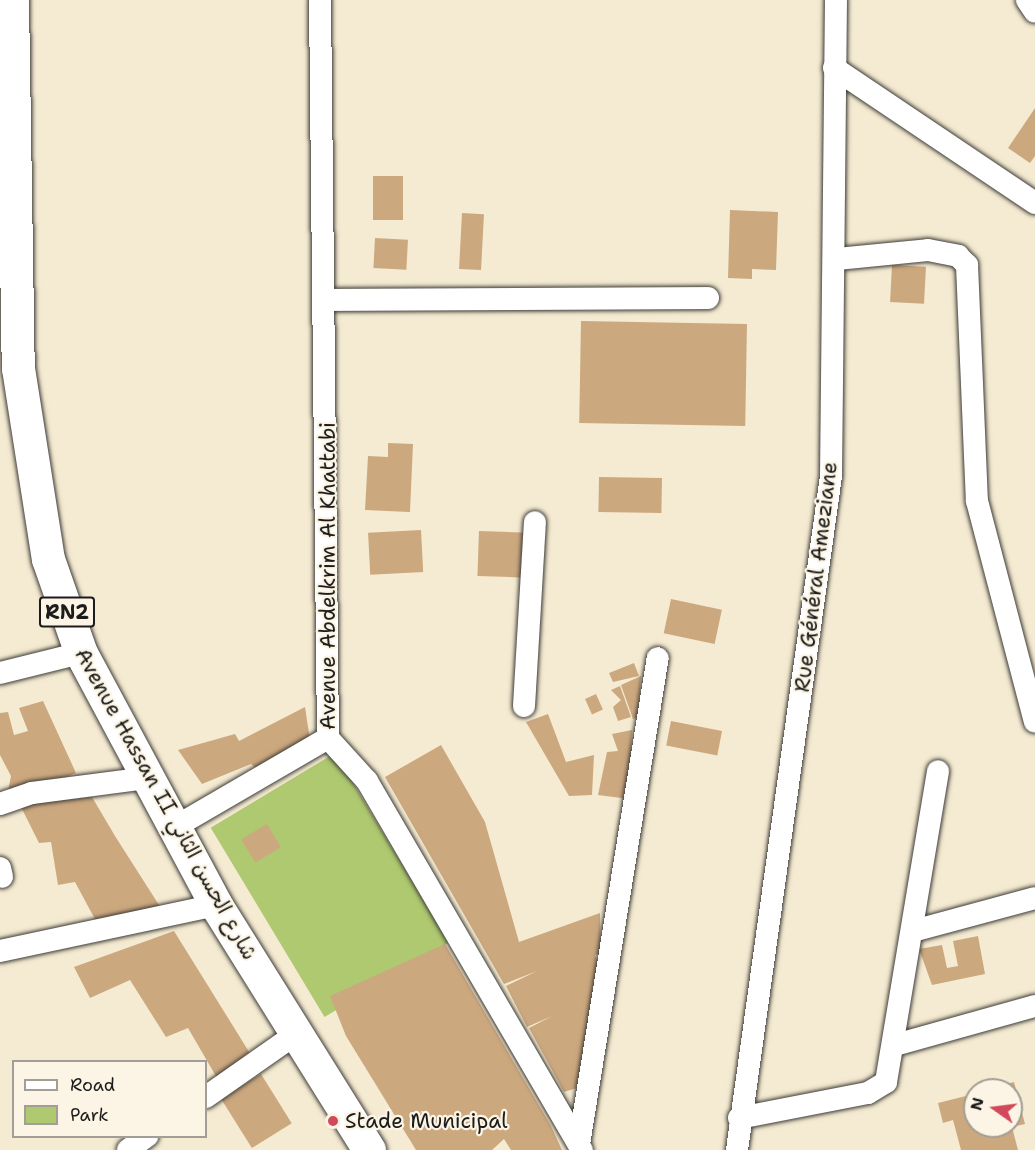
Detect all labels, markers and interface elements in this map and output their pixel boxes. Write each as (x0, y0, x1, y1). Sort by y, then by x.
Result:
street label: Avenue Abdelkrim Al Khattabi (315, 422, 341, 730)
street label: Rue Général Ameziane (789, 460, 843, 694)
road number: RN2 (38, 595, 96, 629)
street label: Avenue Hassan II شارع الحسن الثاني (70, 644, 262, 964)
legend (12, 1060, 207, 1138)
text: Road (70, 1073, 115, 1097)
north arrow (963, 1078, 1023, 1138)
text: N (965, 1095, 989, 1113)
text: Park (70, 1103, 109, 1127)
place label: Stade Municipal (345, 1108, 508, 1134)
marker: Stade Municipal (326, 1114, 340, 1128)

